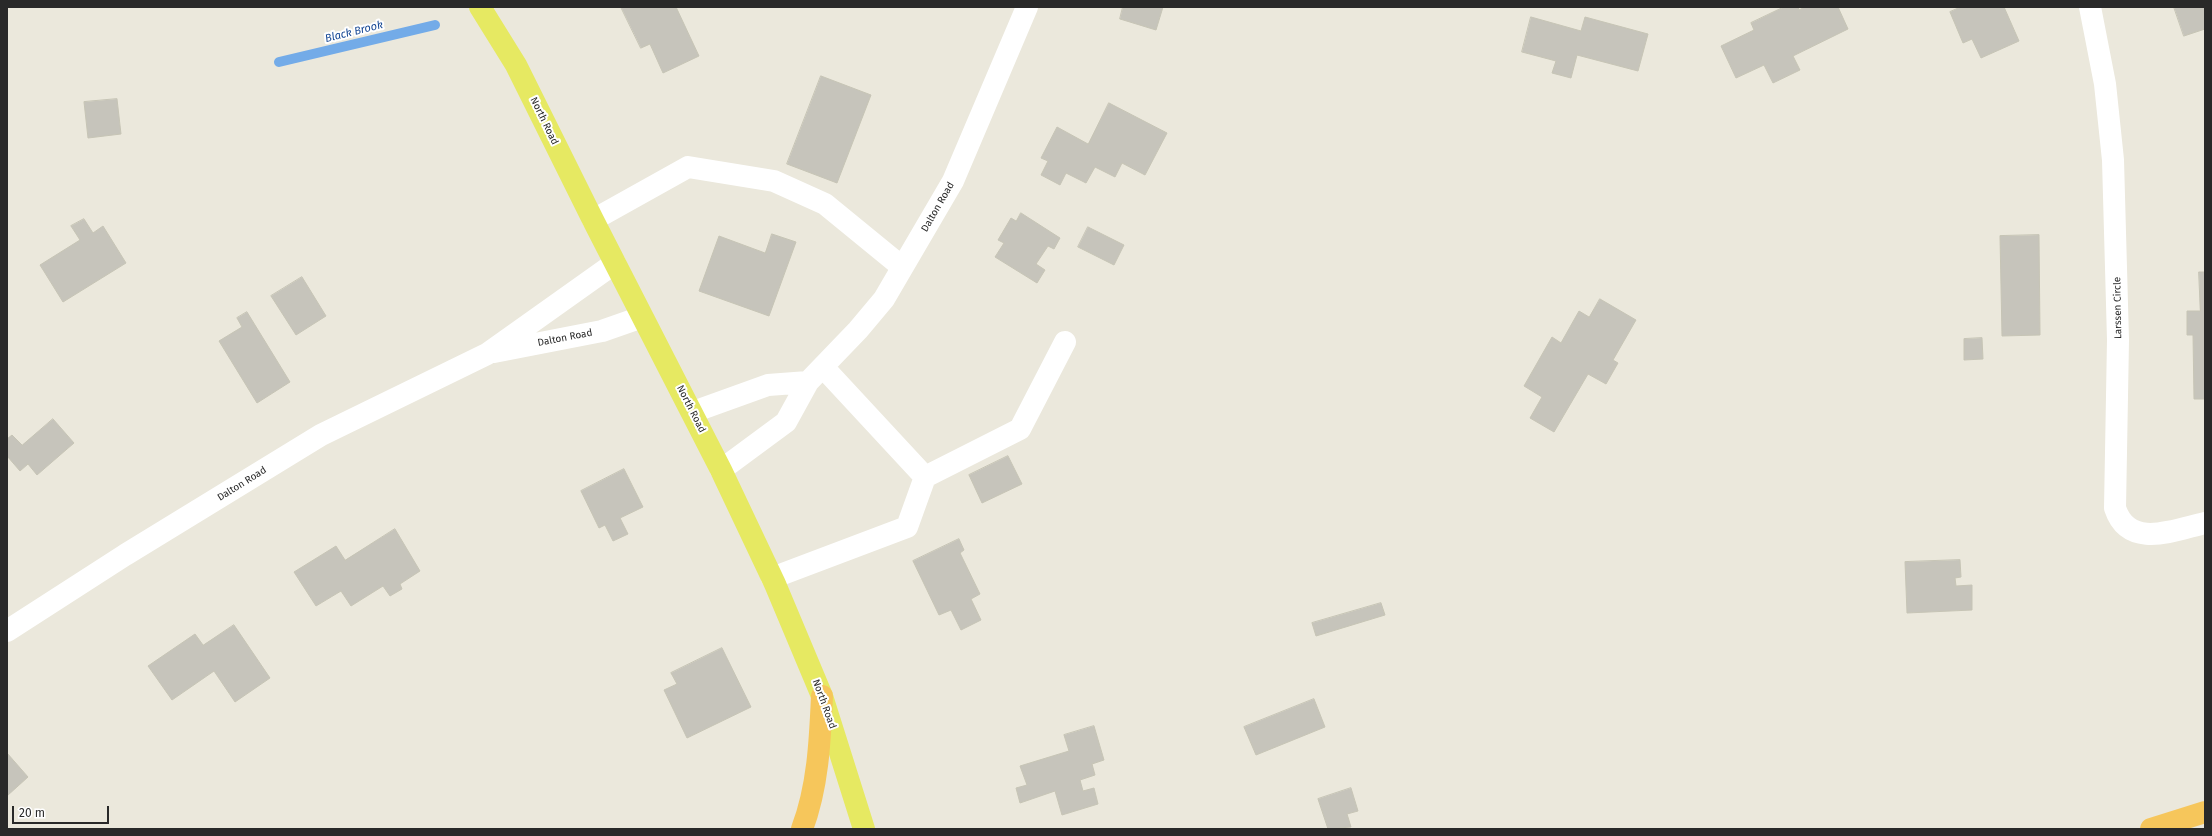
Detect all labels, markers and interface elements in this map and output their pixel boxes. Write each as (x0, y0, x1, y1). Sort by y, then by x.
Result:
water label: Black Brook (324, 18, 384, 46)
street label: North Road (527, 95, 561, 147)
street label: Dalton Road (919, 180, 957, 234)
street label: Larssen Circle (2111, 277, 2125, 339)
street label: Dalton Road (537, 327, 593, 349)
street label: North Road (674, 383, 708, 435)
street label: Dalton Road (215, 464, 269, 504)
street label: North Road (810, 678, 838, 730)
scale bar (14, 798, 111, 824)
text: 20 m (19, 806, 45, 820)

